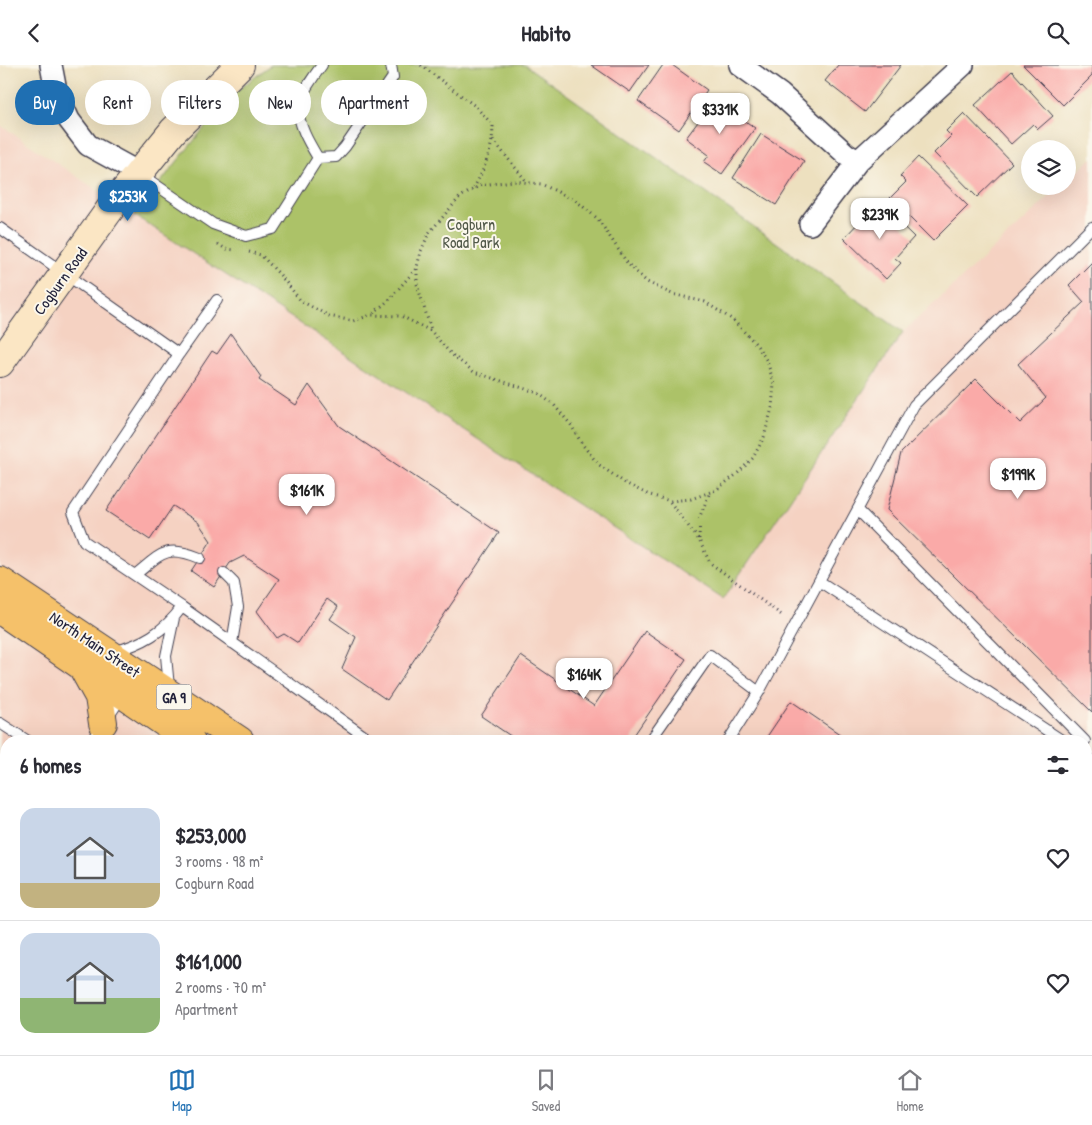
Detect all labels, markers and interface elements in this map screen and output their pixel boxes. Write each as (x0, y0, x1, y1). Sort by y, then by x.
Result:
text: Habito (521, 18, 571, 48)
icon: back (20, 19, 48, 47)
icon: search (1044, 19, 1072, 47)
chip: Buy (15, 80, 75, 125)
chip: Rent (85, 80, 151, 125)
chip: Filters (161, 80, 239, 125)
chip: New (249, 80, 311, 125)
chip: Apartment (321, 80, 427, 125)
pin: $331K (685, 93, 755, 135)
text: $331K (702, 98, 738, 120)
map controls (1021, 140, 1076, 195)
button: layers (1021, 140, 1076, 195)
pin: $253K (93, 179, 163, 222)
text: $253K (109, 185, 147, 207)
pin: $239K (845, 197, 915, 240)
text: $239K (861, 203, 899, 225)
park label: Cogburn Road Park (443, 213, 500, 253)
street label: Cogburn Road (28, 243, 92, 319)
pin: $199K (983, 457, 1053, 500)
text: $199K (1001, 463, 1035, 485)
pin: $161K (272, 473, 342, 516)
text: $161K (290, 479, 324, 501)
street label: North Main Street (46, 606, 145, 683)
pin: $164K (549, 657, 619, 700)
text: $164K (567, 663, 601, 685)
road number: GA 9 (156, 685, 192, 709)
text: 6 homes (20, 751, 81, 780)
icon: filters (1044, 751, 1072, 779)
text: $253,000 (175, 821, 246, 850)
icon: home (60, 828, 120, 888)
icon: heart (1044, 844, 1072, 872)
text: 3 rooms · 98 m² (175, 850, 264, 872)
text: Cogburn Road (175, 872, 254, 894)
text: $161,000 (175, 947, 242, 976)
icon: home (60, 953, 120, 1013)
icon: heart (1044, 969, 1072, 997)
text: 2 rooms · 70 m² (175, 976, 266, 998)
text: Apartment (175, 998, 238, 1020)
tab: Map (168, 1066, 196, 1115)
tab: Saved (532, 1066, 560, 1115)
tab: Home (896, 1066, 924, 1115)

